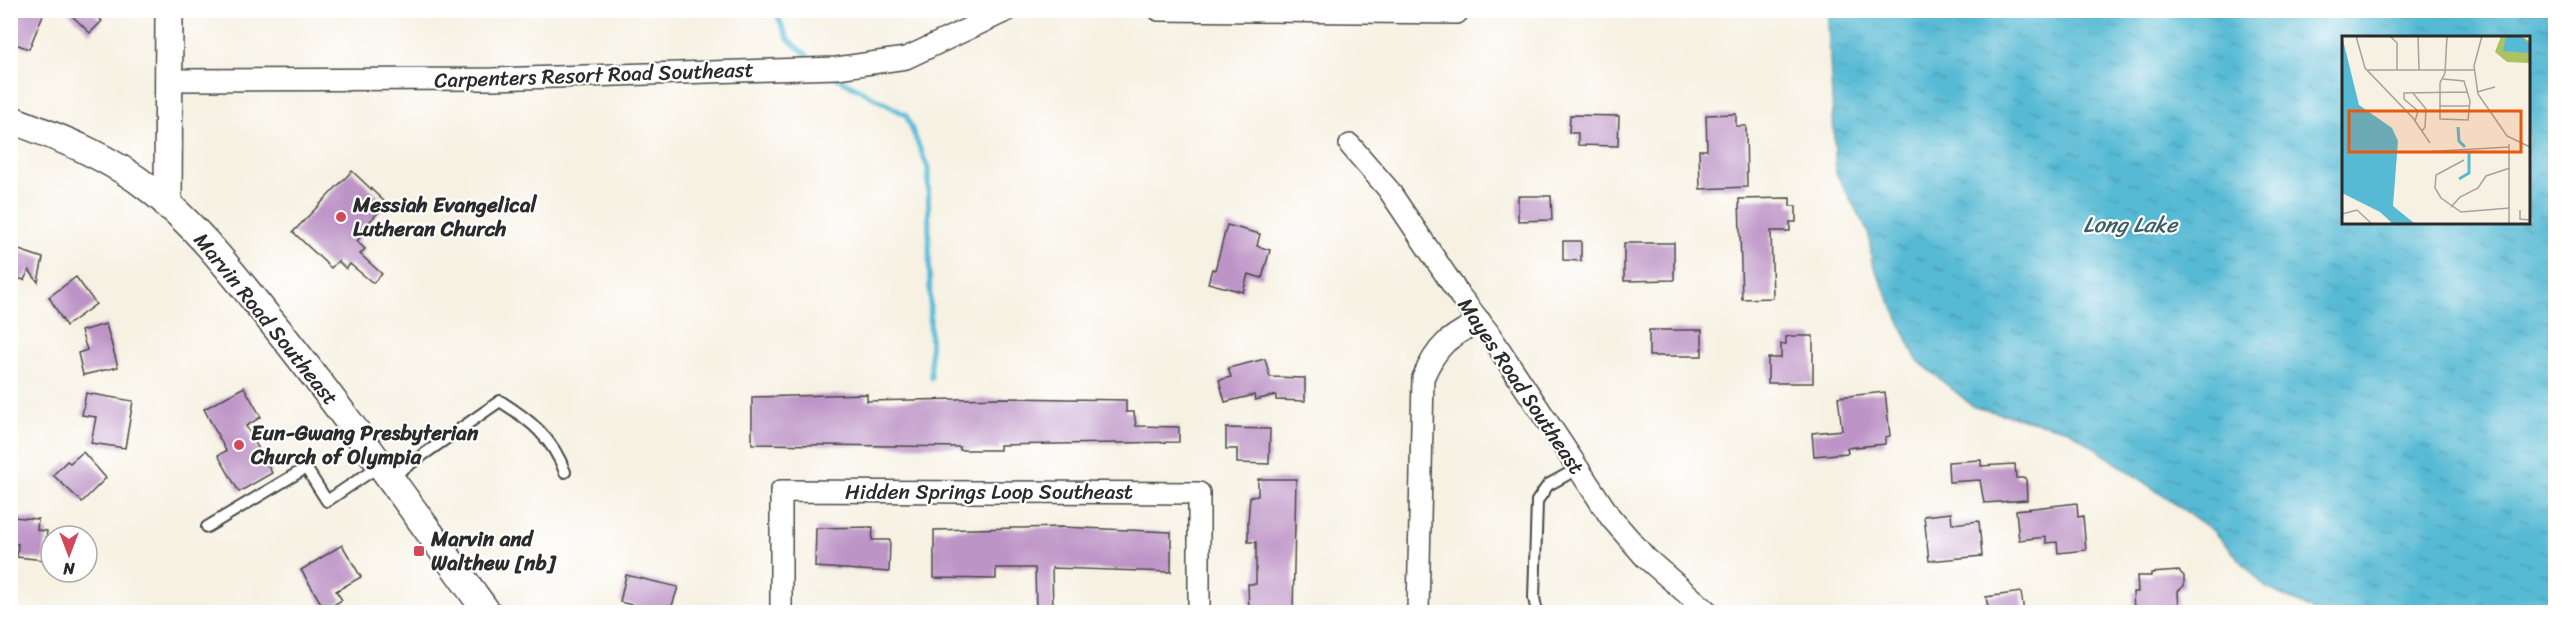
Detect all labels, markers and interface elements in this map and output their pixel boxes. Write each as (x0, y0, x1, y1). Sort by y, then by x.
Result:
inset map (2342, 36, 2530, 224)
street label: Carpenters Resort Road Southeast (434, 50, 754, 100)
place label: Messiah Evangelical Lutheran Church (352, 186, 538, 248)
water label: Long Lake (2083, 205, 2179, 244)
marker: Messiah Evangelical Lutheran Church (334, 210, 348, 224)
street label: Marvin Road Southeast (184, 224, 348, 414)
street label: Mayes Road Southeast (1447, 290, 1595, 482)
place label: Eun-Gwang Presbyterian Church of Olympia (250, 414, 479, 476)
marker: Eun-Gwang Presbyterian Church of Olympia (232, 438, 246, 452)
street label: Hidden Springs Loop Southeast (845, 473, 1133, 511)
place label: Marvin and Walthew [nb] (430, 520, 557, 582)
north arrow (39, 524, 99, 584)
marker: Marvin and Walthew [nb] (412, 544, 426, 558)
text: N (63, 554, 76, 583)

